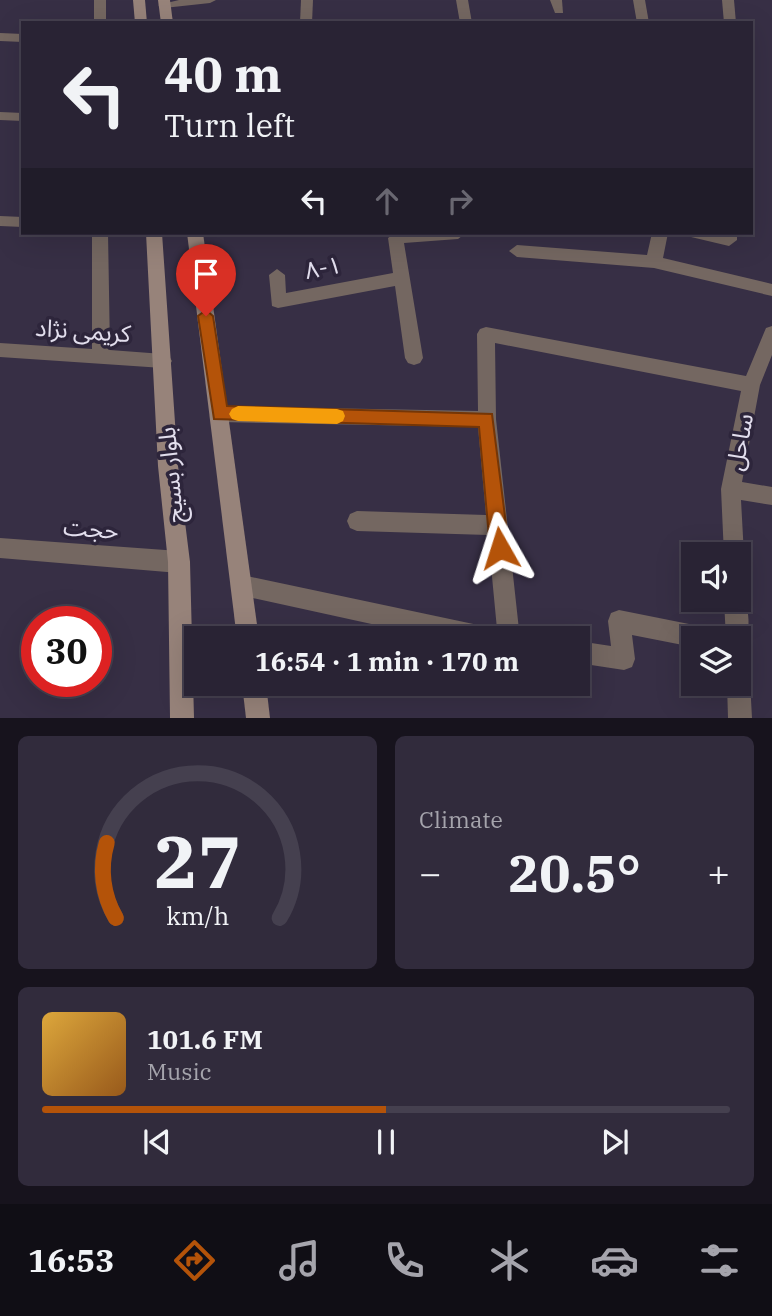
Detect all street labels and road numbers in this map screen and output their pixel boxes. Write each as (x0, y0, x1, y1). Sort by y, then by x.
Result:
street label: ۸-۱ (302, 248, 344, 286)
street label: کریمی نژاد (34, 311, 133, 349)
street label: ساحل (718, 411, 760, 473)
street label: بلوار بسیج (150, 425, 192, 525)
street label: حجت (62, 510, 120, 546)

